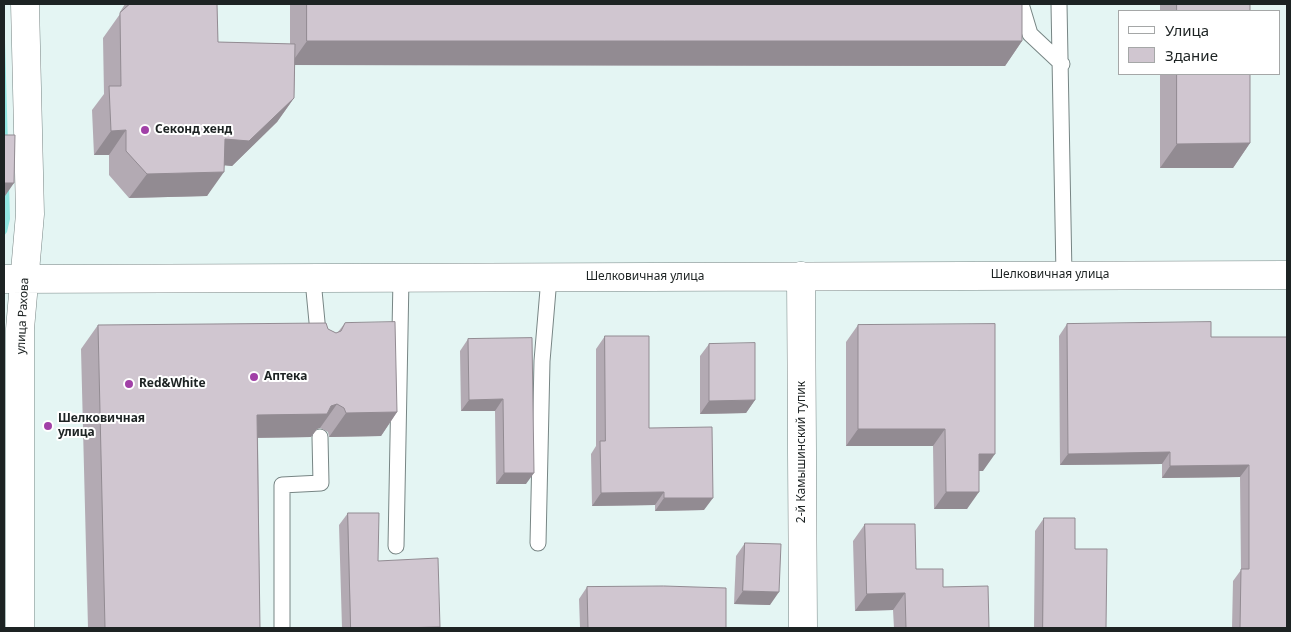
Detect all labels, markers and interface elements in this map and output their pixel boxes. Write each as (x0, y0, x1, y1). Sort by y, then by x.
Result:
legend (1118, 10, 1281, 75)
text: Улица (1165, 20, 1209, 40)
text: Здание (1165, 45, 1218, 65)
place label: Секонд хенд (155, 123, 232, 137)
marker: Секонд хенд (139, 124, 151, 136)
street label: Шелковичная улица (991, 268, 1109, 282)
street label: Шелковичная улица (586, 270, 704, 284)
street label: улица Рахова (14, 277, 32, 355)
place label: Аптека (264, 370, 307, 384)
marker: Аптека (248, 371, 260, 383)
place label: Red&White (139, 377, 206, 391)
marker: Red&White (123, 378, 135, 390)
street label: 2-й Камышинский тупик (795, 381, 809, 523)
place label: Шелковичная улица (58, 412, 145, 440)
marker: Шелковичная улица (42, 420, 54, 432)

